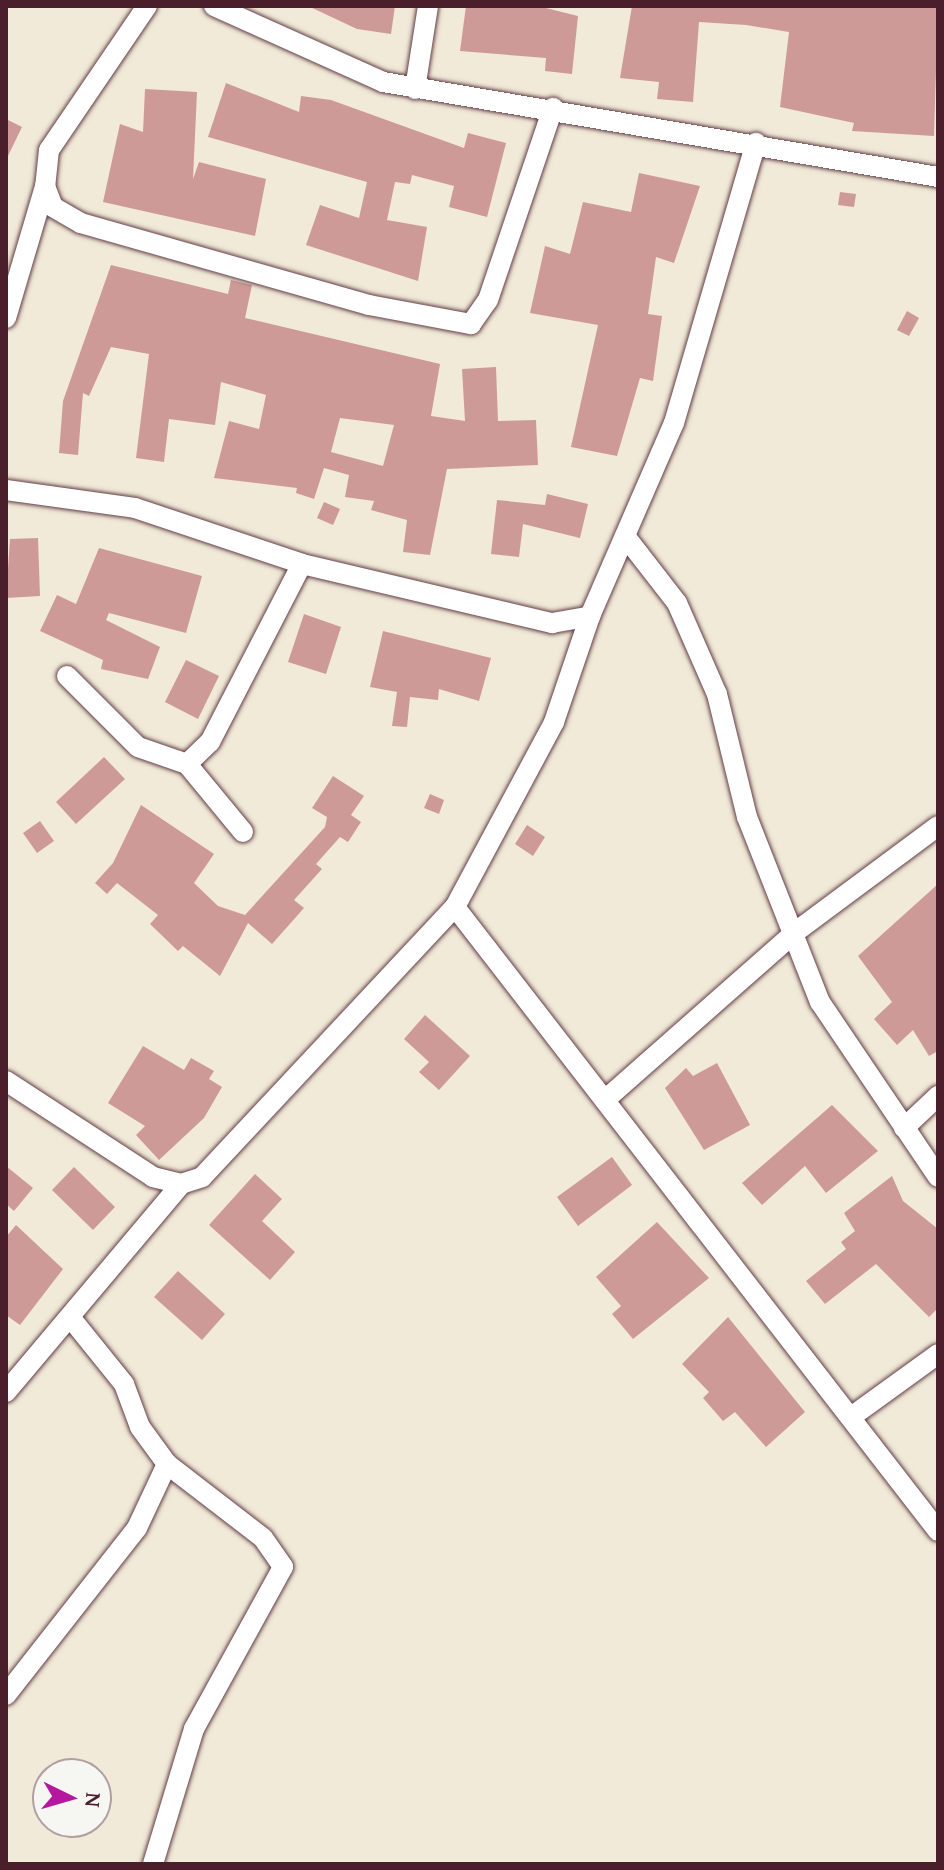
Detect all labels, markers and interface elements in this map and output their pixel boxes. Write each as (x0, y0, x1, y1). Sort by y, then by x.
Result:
north arrow (32, 1758, 112, 1838)
text: N (77, 1791, 110, 1809)

